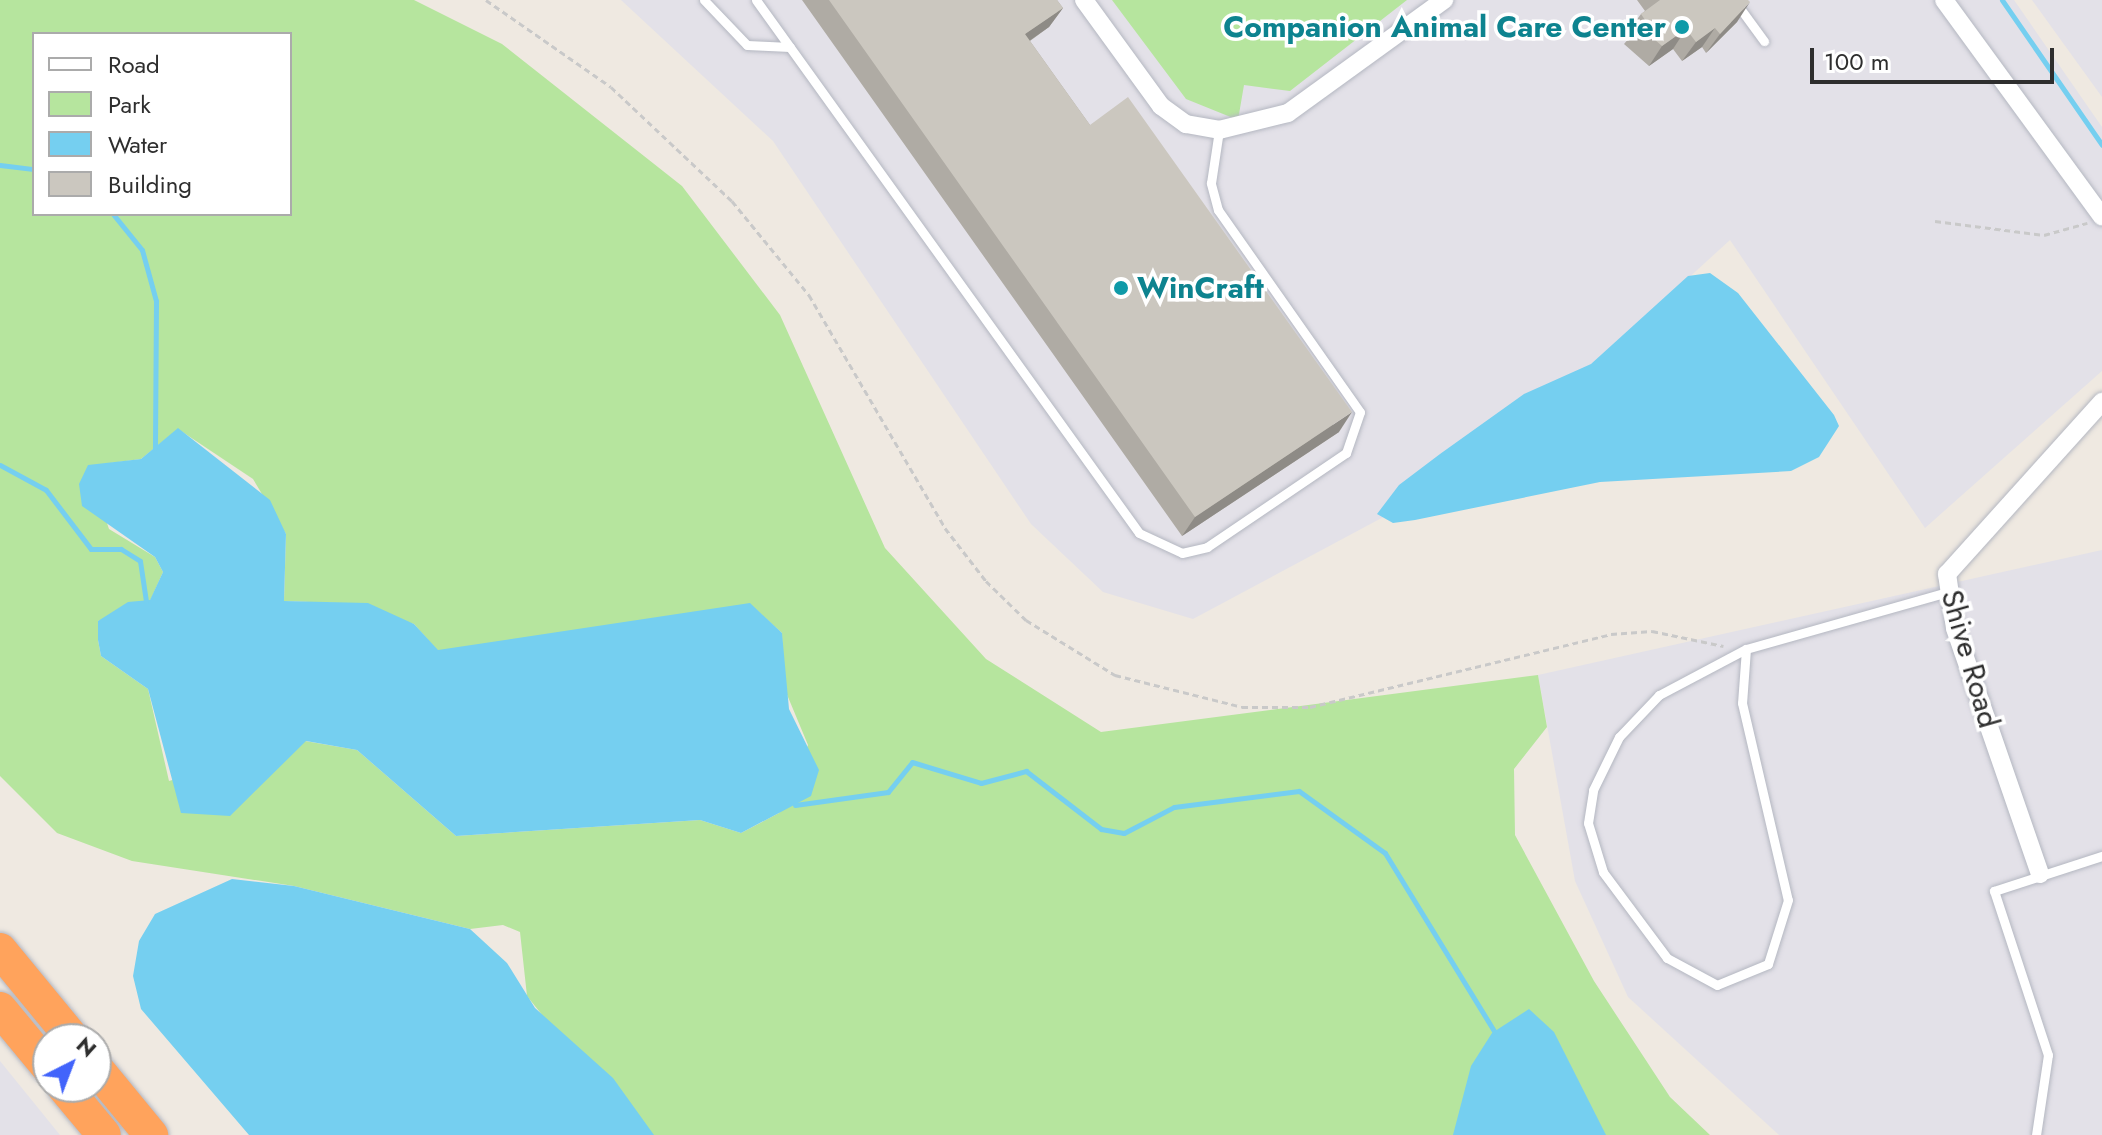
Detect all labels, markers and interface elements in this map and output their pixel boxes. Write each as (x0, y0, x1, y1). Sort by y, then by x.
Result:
place label: Companion Animal Care Center (1223, 9, 1666, 45)
marker: Companion Animal Care Center (1673, 18, 1691, 36)
legend (32, 32, 292, 216)
scale bar (1814, 32, 2058, 82)
text: 100 m (1824, 44, 1890, 79)
text: Road (108, 47, 160, 82)
text: Park (108, 87, 151, 122)
text: Water (108, 127, 167, 162)
text: Building (108, 167, 192, 202)
place label: WinCraft (1137, 270, 1264, 306)
marker: WinCraft (1112, 279, 1130, 297)
street label: Shive Road (1933, 586, 2007, 732)
north arrow (32, 1023, 112, 1103)
text: N (70, 1029, 104, 1064)

